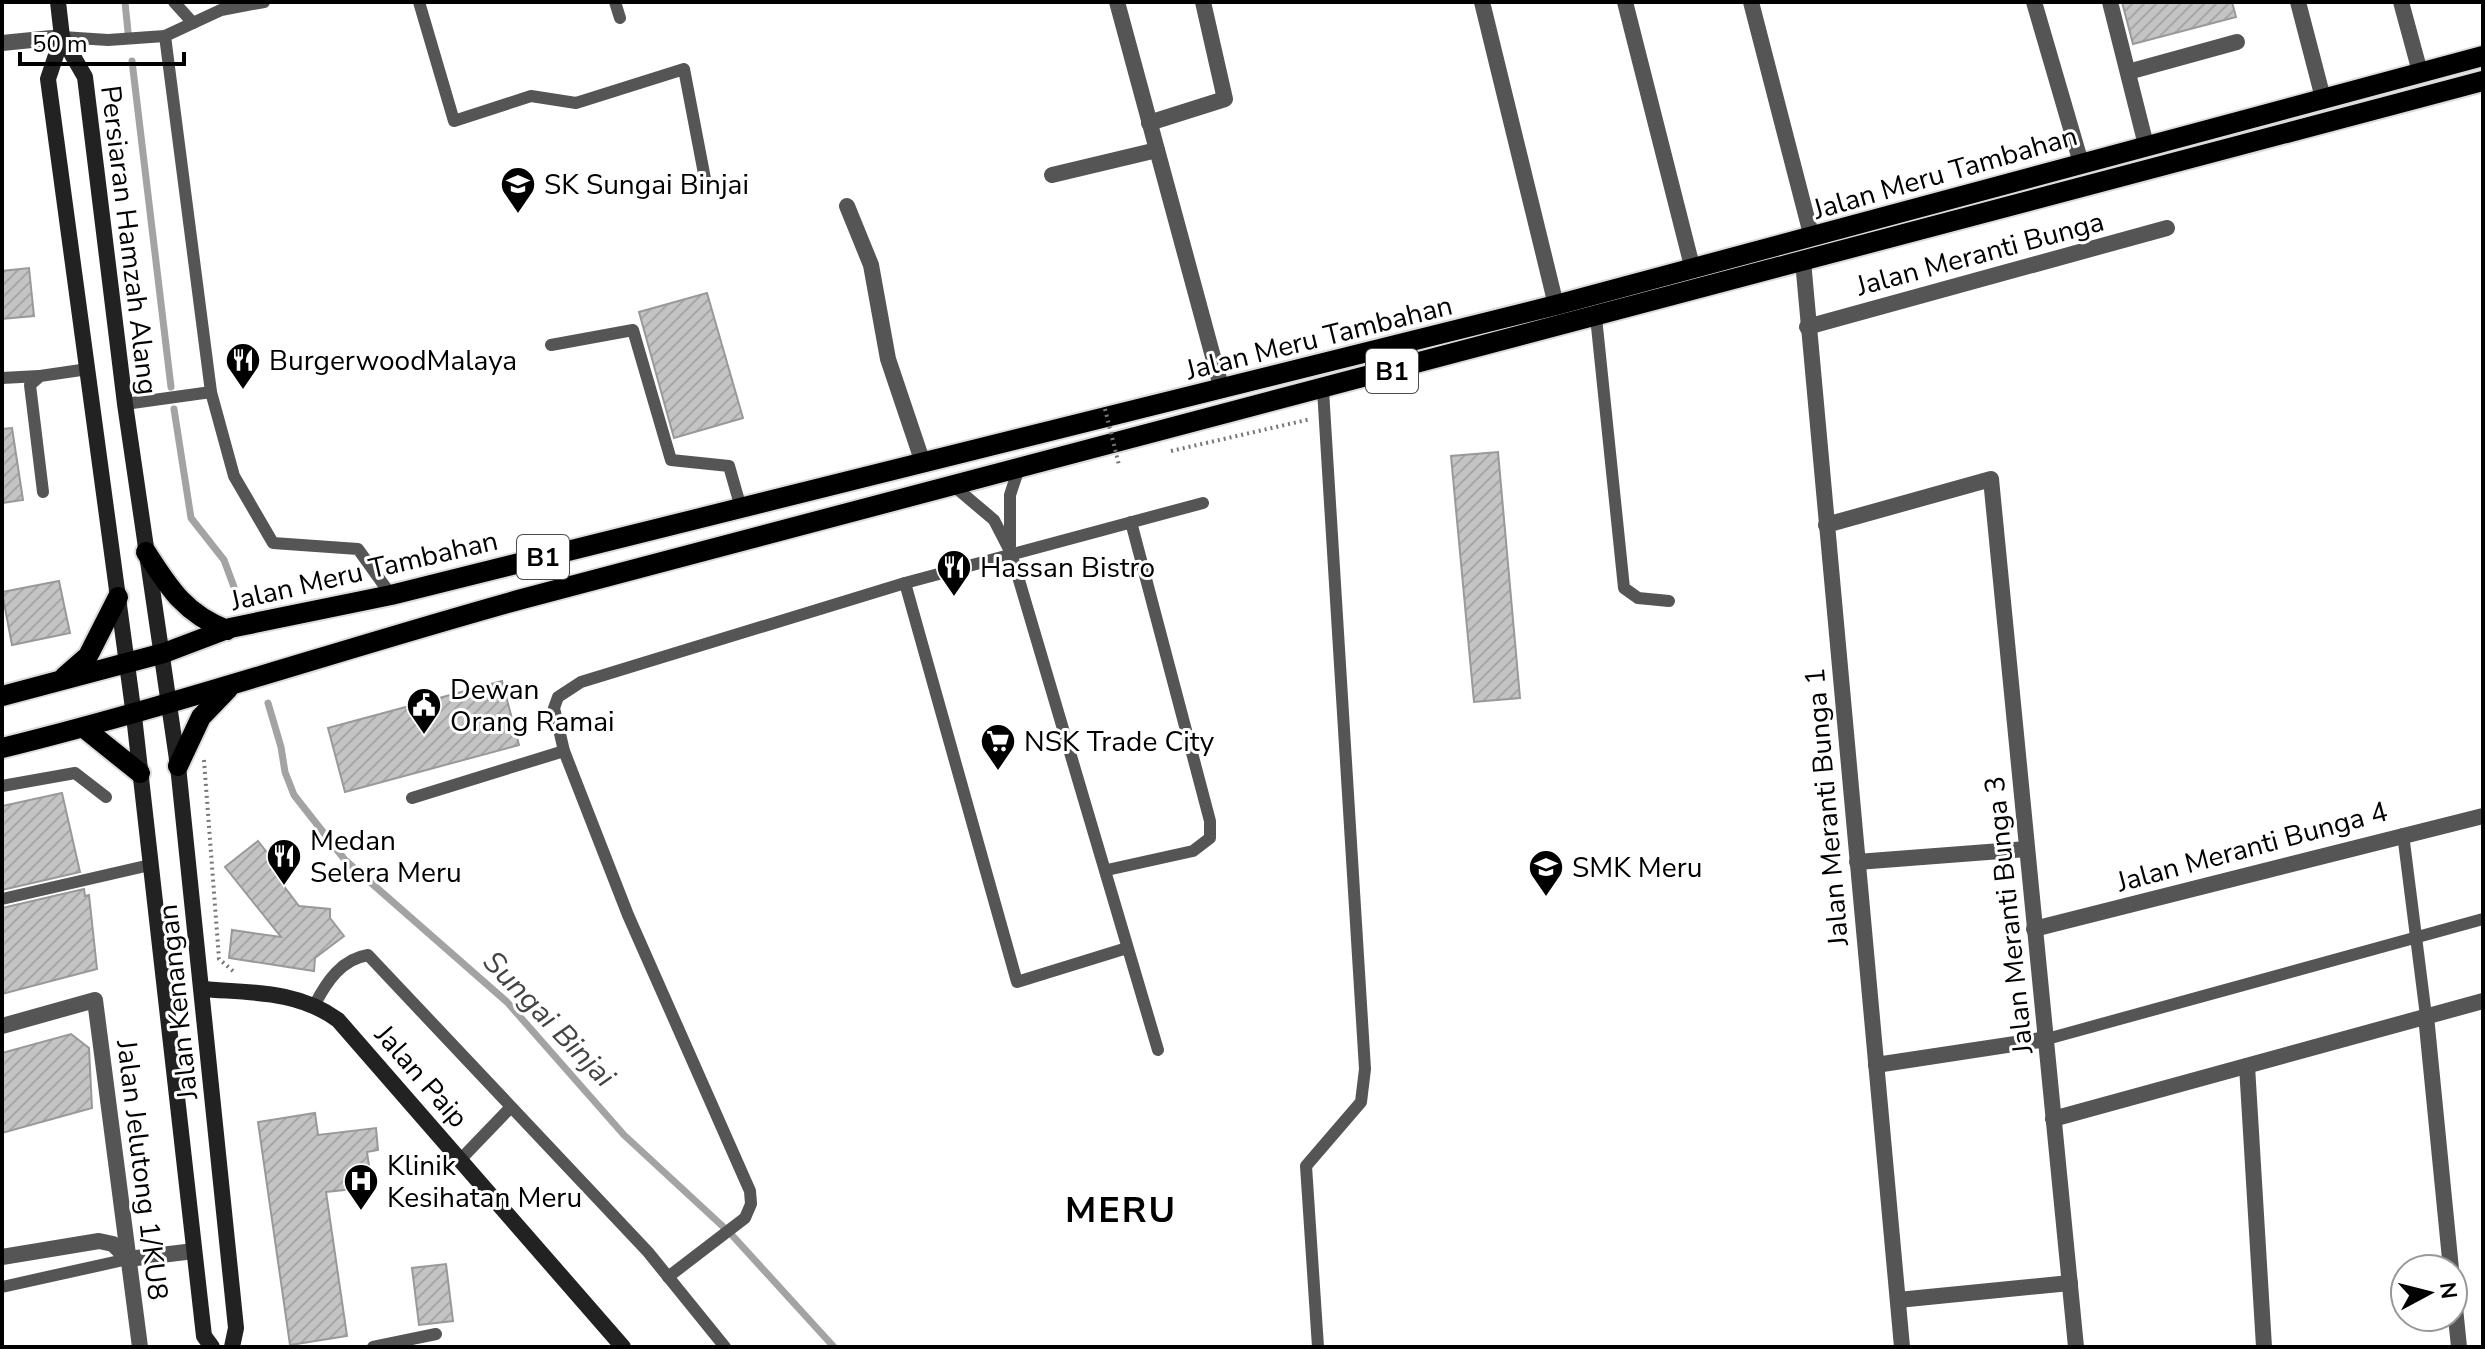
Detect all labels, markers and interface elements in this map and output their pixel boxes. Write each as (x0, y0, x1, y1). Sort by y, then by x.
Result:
scale bar (20, 16, 184, 66)
text: 50 m (32, 28, 88, 60)
street label: Persiaran Hamzah Alang (91, 83, 167, 397)
street label: Jalan Meru Tambahan (1808, 117, 2082, 229)
school or university icon: SK Sungai Binjai (499, 165, 537, 215)
place label: SK Sungai Binjai (544, 166, 749, 204)
street label: Jalan Meranti Bunga (1851, 203, 2108, 306)
street label: Jalan Meru Tambahan (1181, 286, 1456, 390)
restaurant icon: BurgerwoodMalaya (224, 341, 262, 391)
place label: BurgerwoodMalaya (269, 342, 517, 380)
road number: B1 (1366, 349, 1418, 393)
street label: Jalan Meru Tambahan (226, 522, 502, 620)
road number: B1 (517, 535, 569, 579)
restaurant icon: Hassan Bistro (935, 548, 973, 598)
place label: Hassan Bistro (980, 549, 1155, 587)
street label: Jalan Meranti Bunga 1 (1796, 666, 1858, 948)
place label: Dewan Orang Ramai (450, 671, 615, 741)
public building icon: Dewan Orang Ramai (405, 686, 443, 736)
supermarket icon: NSK Trade City (979, 722, 1017, 772)
place label: NSK Trade City (1024, 723, 1215, 761)
street label: Jalan Meranti Bunga 3 (1976, 774, 2043, 1057)
street label: Jalan Meranti Bunga 4 (2112, 793, 2392, 902)
place label: Medan Selera Meru (310, 822, 462, 892)
restaurant icon: Medan Selera Meru (265, 837, 303, 887)
school or university icon: SMK Meru (1527, 848, 1565, 898)
place label: SMK Meru (1572, 849, 1702, 887)
street label: Jalan Kenangan (149, 902, 207, 1102)
water label: Sungai Binjai (473, 942, 625, 1097)
street label: Jalan Paip (365, 1016, 477, 1136)
street label: Jalan Jelutong 1/KU8 (107, 1037, 177, 1302)
place label: Klinik Kesihatan Meru (387, 1147, 582, 1217)
hospital icon: Klinik Kesihatan Meru (342, 1162, 380, 1212)
district label: MERU (1065, 1186, 1177, 1235)
north arrow (2389, 1253, 2469, 1333)
text: N (2432, 1281, 2464, 1301)

